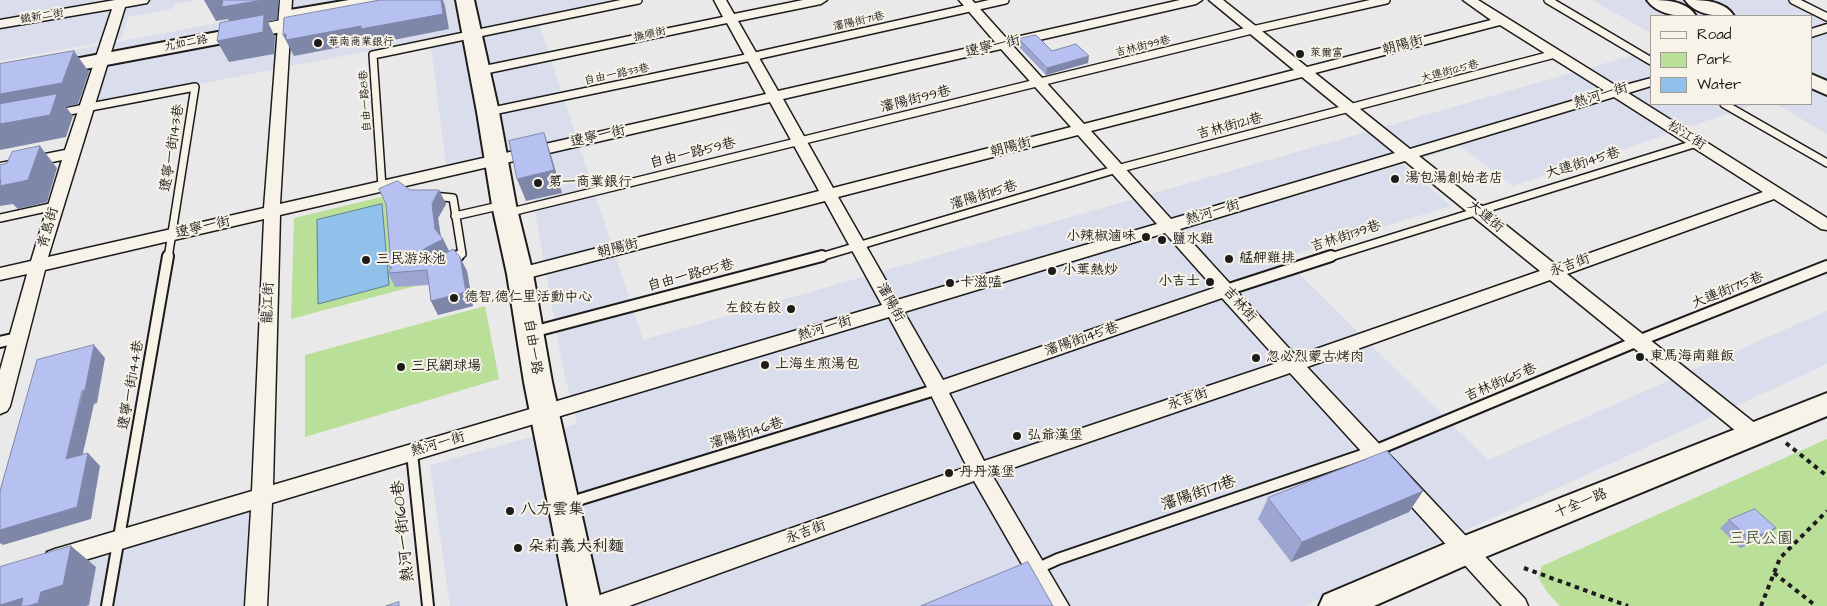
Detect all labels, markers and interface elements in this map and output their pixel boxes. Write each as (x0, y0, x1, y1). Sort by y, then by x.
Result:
street label: 鐵新二街 (19, 7, 65, 27)
street label: 瀋陽街71巷 (832, 10, 886, 34)
legend (1650, 15, 1812, 105)
text: Road (1697, 24, 1731, 45)
street label: 撫順街 (632, 25, 668, 45)
street label: 朝陽街 (1381, 32, 1425, 60)
street label: 九如二路 (163, 33, 209, 55)
street label: 遼寧一街 (964, 33, 1022, 61)
street label: 吉林街99巷 (1114, 34, 1172, 60)
place label: 華南商業銀行 (328, 36, 394, 50)
marker: 華南商業銀行 (312, 37, 324, 49)
place label: 萊爾富 (1310, 47, 1343, 61)
marker: 萊爾富 (1294, 48, 1306, 60)
text: Park (1697, 49, 1732, 70)
street label: 大連街125巷 (1420, 58, 1480, 86)
street label: 自由一路33巷 (583, 62, 651, 88)
street label: 自由一路8巷 (357, 70, 375, 132)
text: Water (1697, 74, 1741, 95)
street label: 熱河一街 (1572, 80, 1630, 112)
street label: 瀋陽街99巷 (879, 83, 953, 117)
street label: 遼寧一街143巷 (158, 103, 188, 193)
street label: 吉林街121巷 (1195, 110, 1265, 144)
street label: 松江街 (1664, 118, 1708, 154)
street label: 遼寧一街 (569, 123, 627, 151)
street label: 朝陽街 (989, 134, 1033, 162)
street label: 自由一路59巷 (648, 135, 738, 173)
street label: 大連街145巷 (1544, 145, 1622, 183)
place label: 湯包湯創始老店 (1405, 171, 1503, 187)
marker: 湯包湯創始老店 (1389, 173, 1401, 185)
place label: 第一商業銀行 (548, 175, 632, 191)
marker: 第一商業銀行 (532, 177, 544, 189)
street label: 瀋陽街115巷 (948, 178, 1020, 214)
street label: 熱河一街 (1184, 197, 1242, 229)
street label: 大連街 (1463, 197, 1507, 237)
street label: 青島街 (35, 205, 63, 251)
street label: 遼寧一街 (174, 214, 232, 242)
street label: 吉林街139巷 (1309, 218, 1383, 256)
place label: 小辣椒滷味 (1066, 229, 1136, 245)
marker: 小辣椒滷味 (1140, 231, 1152, 243)
place label: 鹽水雞 (1172, 232, 1214, 248)
marker: 鹽水雞 (1156, 234, 1168, 246)
street label: 朝陽街 (596, 236, 640, 262)
place label: 艋舺雞排 (1239, 251, 1295, 267)
street label: 永吉街 (1547, 251, 1593, 281)
place label: 三民游泳池 (376, 252, 446, 268)
marker: 艋舺雞排 (1223, 253, 1235, 265)
marker: 三民游泳池 (360, 254, 372, 266)
street label: 自由一路85巷 (646, 256, 736, 296)
place label: 小葉熱炒 (1062, 263, 1118, 279)
marker: 小葉熱炒 (1046, 265, 1058, 277)
street label: 大連街175巷 (1689, 269, 1767, 313)
place label: 小吉士 (1158, 274, 1200, 290)
place label: 卡滋嗑 (960, 275, 1002, 291)
marker: 小吉士 (1204, 276, 1216, 288)
marker: 卡滋嗑 (944, 277, 956, 289)
street label: 瀋陽街 (872, 281, 908, 325)
street label: 龍江街 (260, 282, 278, 324)
street label: 吉林街 (1219, 284, 1259, 326)
place label: 德智,德仁里活動中心 (464, 290, 592, 306)
marker: 德智,德仁里活動中心 (448, 292, 460, 304)
place label: 左餃右餃 (725, 301, 781, 317)
marker: 左餃右餃 (785, 303, 797, 315)
street label: 熱河一街 (796, 313, 854, 345)
street label: 自由一路 (519, 318, 545, 376)
street label: 瀋陽街145巷 (1043, 319, 1121, 361)
street label: 遼寧一街144巷 (116, 339, 148, 431)
place label: 東馬海南雞飯 (1650, 349, 1734, 365)
place label: 忽必烈蒙古烤肉 (1266, 350, 1364, 366)
marker: 東馬海南雞飯 (1634, 351, 1646, 363)
marker: 忽必烈蒙古烤肉 (1250, 352, 1262, 364)
place label: 上海生煎湯包 (775, 357, 859, 373)
place label: 三民網球場 (411, 359, 481, 375)
marker: 上海生煎湯包 (759, 359, 771, 371)
street label: 吉林街165巷 (1463, 360, 1539, 406)
marker: 三民網球場 (395, 361, 407, 373)
street label: 永吉街 (1165, 385, 1211, 415)
street label: 瀋陽街146巷 (708, 415, 786, 453)
place label: 弘爺漢堡 (1027, 428, 1083, 444)
street label: 熱河一街 (409, 429, 467, 461)
marker: 弘爺漢堡 (1011, 430, 1023, 442)
place label: 丹丹漢堡 (959, 465, 1015, 481)
marker: 丹丹漢堡 (943, 467, 955, 479)
street label: 瀋陽街171巷 (1159, 472, 1239, 516)
street label: 熱河一街160巷 (389, 479, 419, 583)
street label: 十全一路 (1552, 486, 1610, 522)
place label: 八方雲集 (520, 501, 584, 521)
marker: 八方雲集 (504, 505, 516, 517)
street label: 永吉街 (783, 518, 829, 548)
park label: 三民公園 (1729, 530, 1793, 550)
place label: 朵莉義大利麵 (528, 538, 624, 558)
marker: 朵莉義大利麵 (512, 542, 524, 554)

